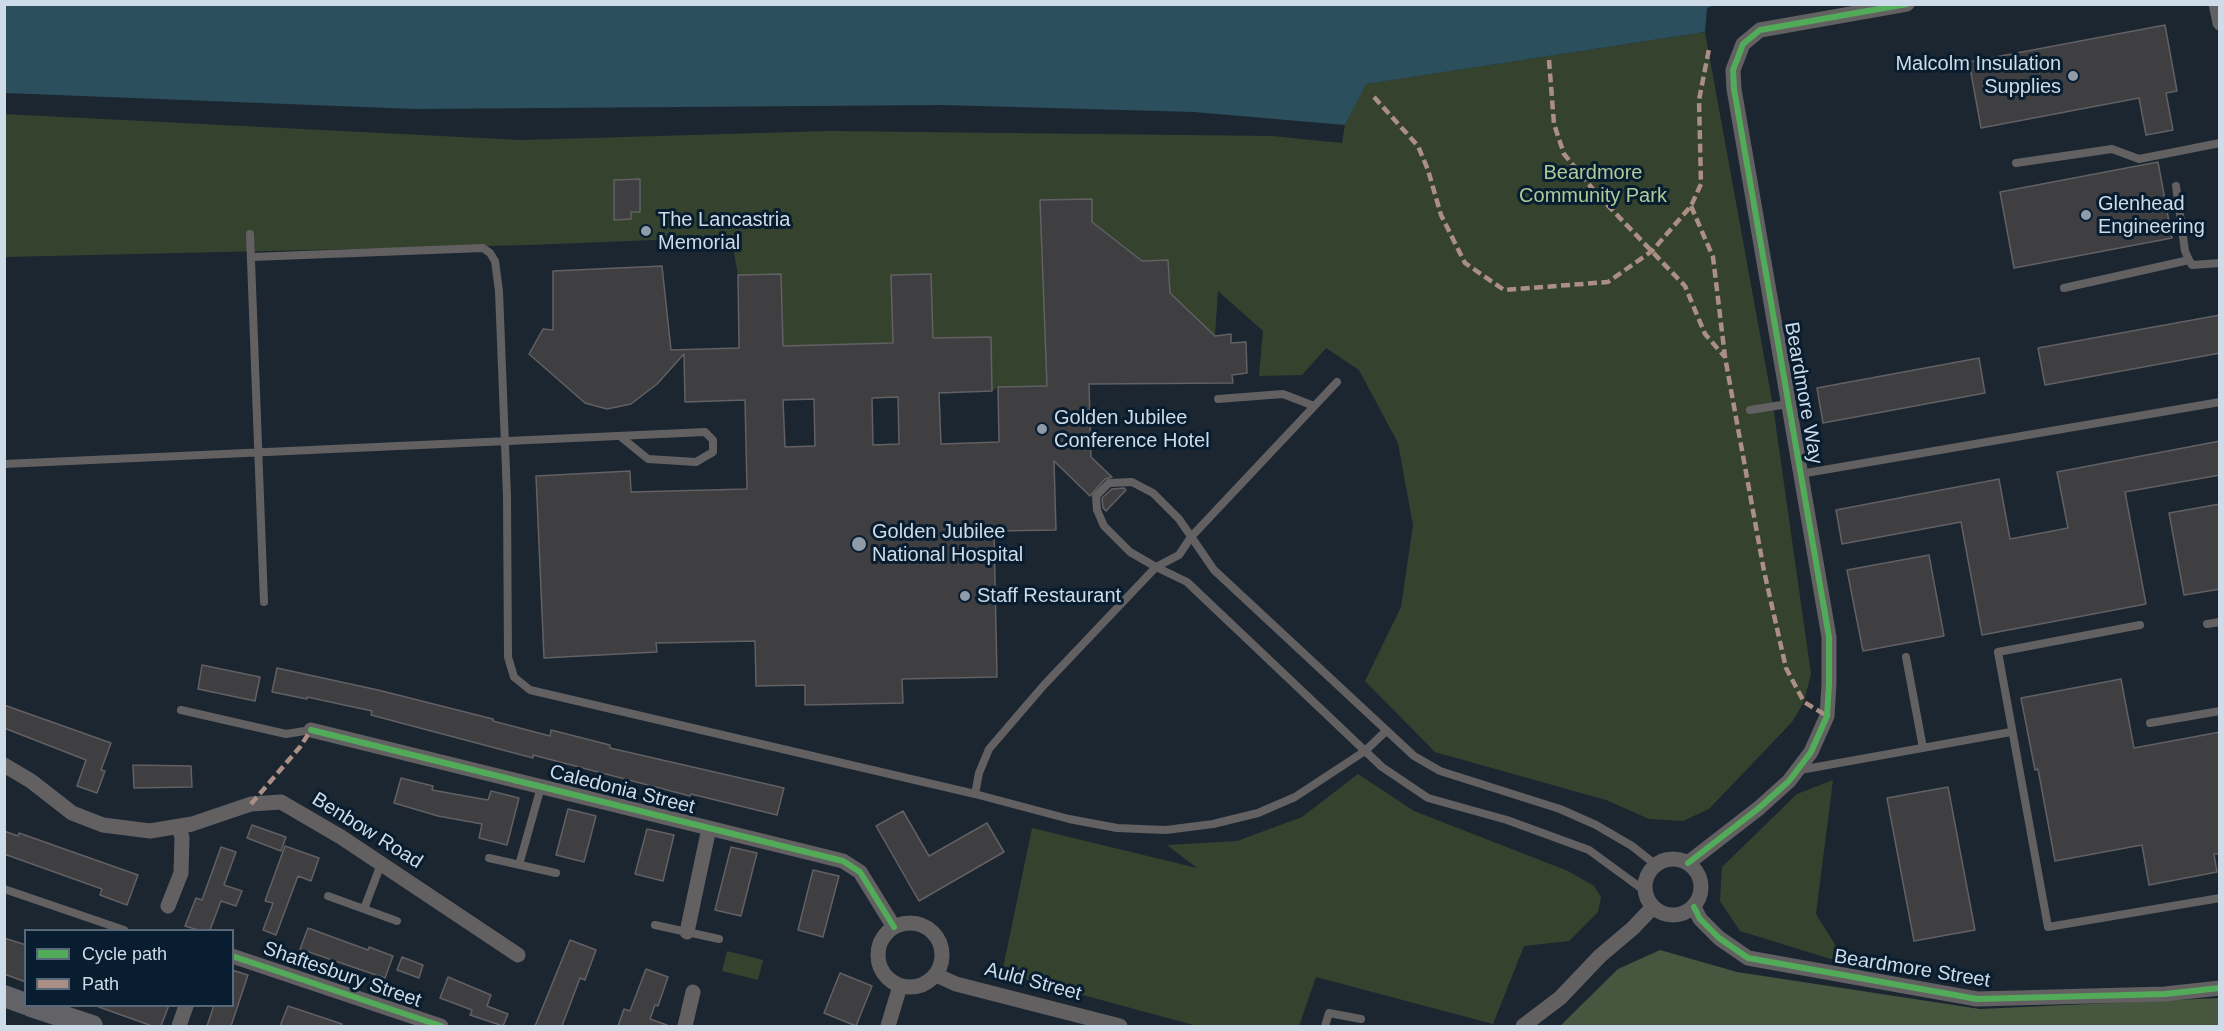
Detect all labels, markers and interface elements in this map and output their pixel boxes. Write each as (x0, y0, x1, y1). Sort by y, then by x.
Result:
place label: Malcolm Insulation Supplies (1895, 52, 2061, 99)
marker: Malcolm Insulation Supplies (2066, 69, 2080, 83)
park label: Beardmore Community Park (1519, 161, 1667, 208)
place label: Glenhead Engineering (2098, 192, 2205, 239)
place label: The Lancastria Memorial (658, 208, 790, 255)
marker: Glenhead Engineering (2079, 208, 2093, 222)
marker: The Lancastria Memorial (639, 224, 653, 238)
street label: Beardmore Way (1779, 320, 1827, 466)
place label: Golden Jubilee Conference Hotel (1054, 406, 1210, 453)
marker: Golden Jubilee Conference Hotel (1035, 422, 1049, 436)
place label: Golden Jubilee National Hospital (872, 520, 1023, 567)
marker: Golden Jubilee National Hospital (850, 535, 868, 553)
place label: Staff Restaurant (977, 584, 1121, 608)
marker: Staff Restaurant (958, 589, 972, 603)
street label: Caledonia Street (547, 760, 697, 820)
street label: Benbow Road (307, 788, 427, 874)
legend (24, 929, 234, 1007)
street label: Shaftesbury Street (260, 937, 424, 1013)
text: Cycle path (82, 944, 167, 964)
street label: Beardmore Street (1832, 945, 1992, 993)
street label: Auld Street (982, 958, 1084, 1006)
text: Path (82, 974, 119, 994)

